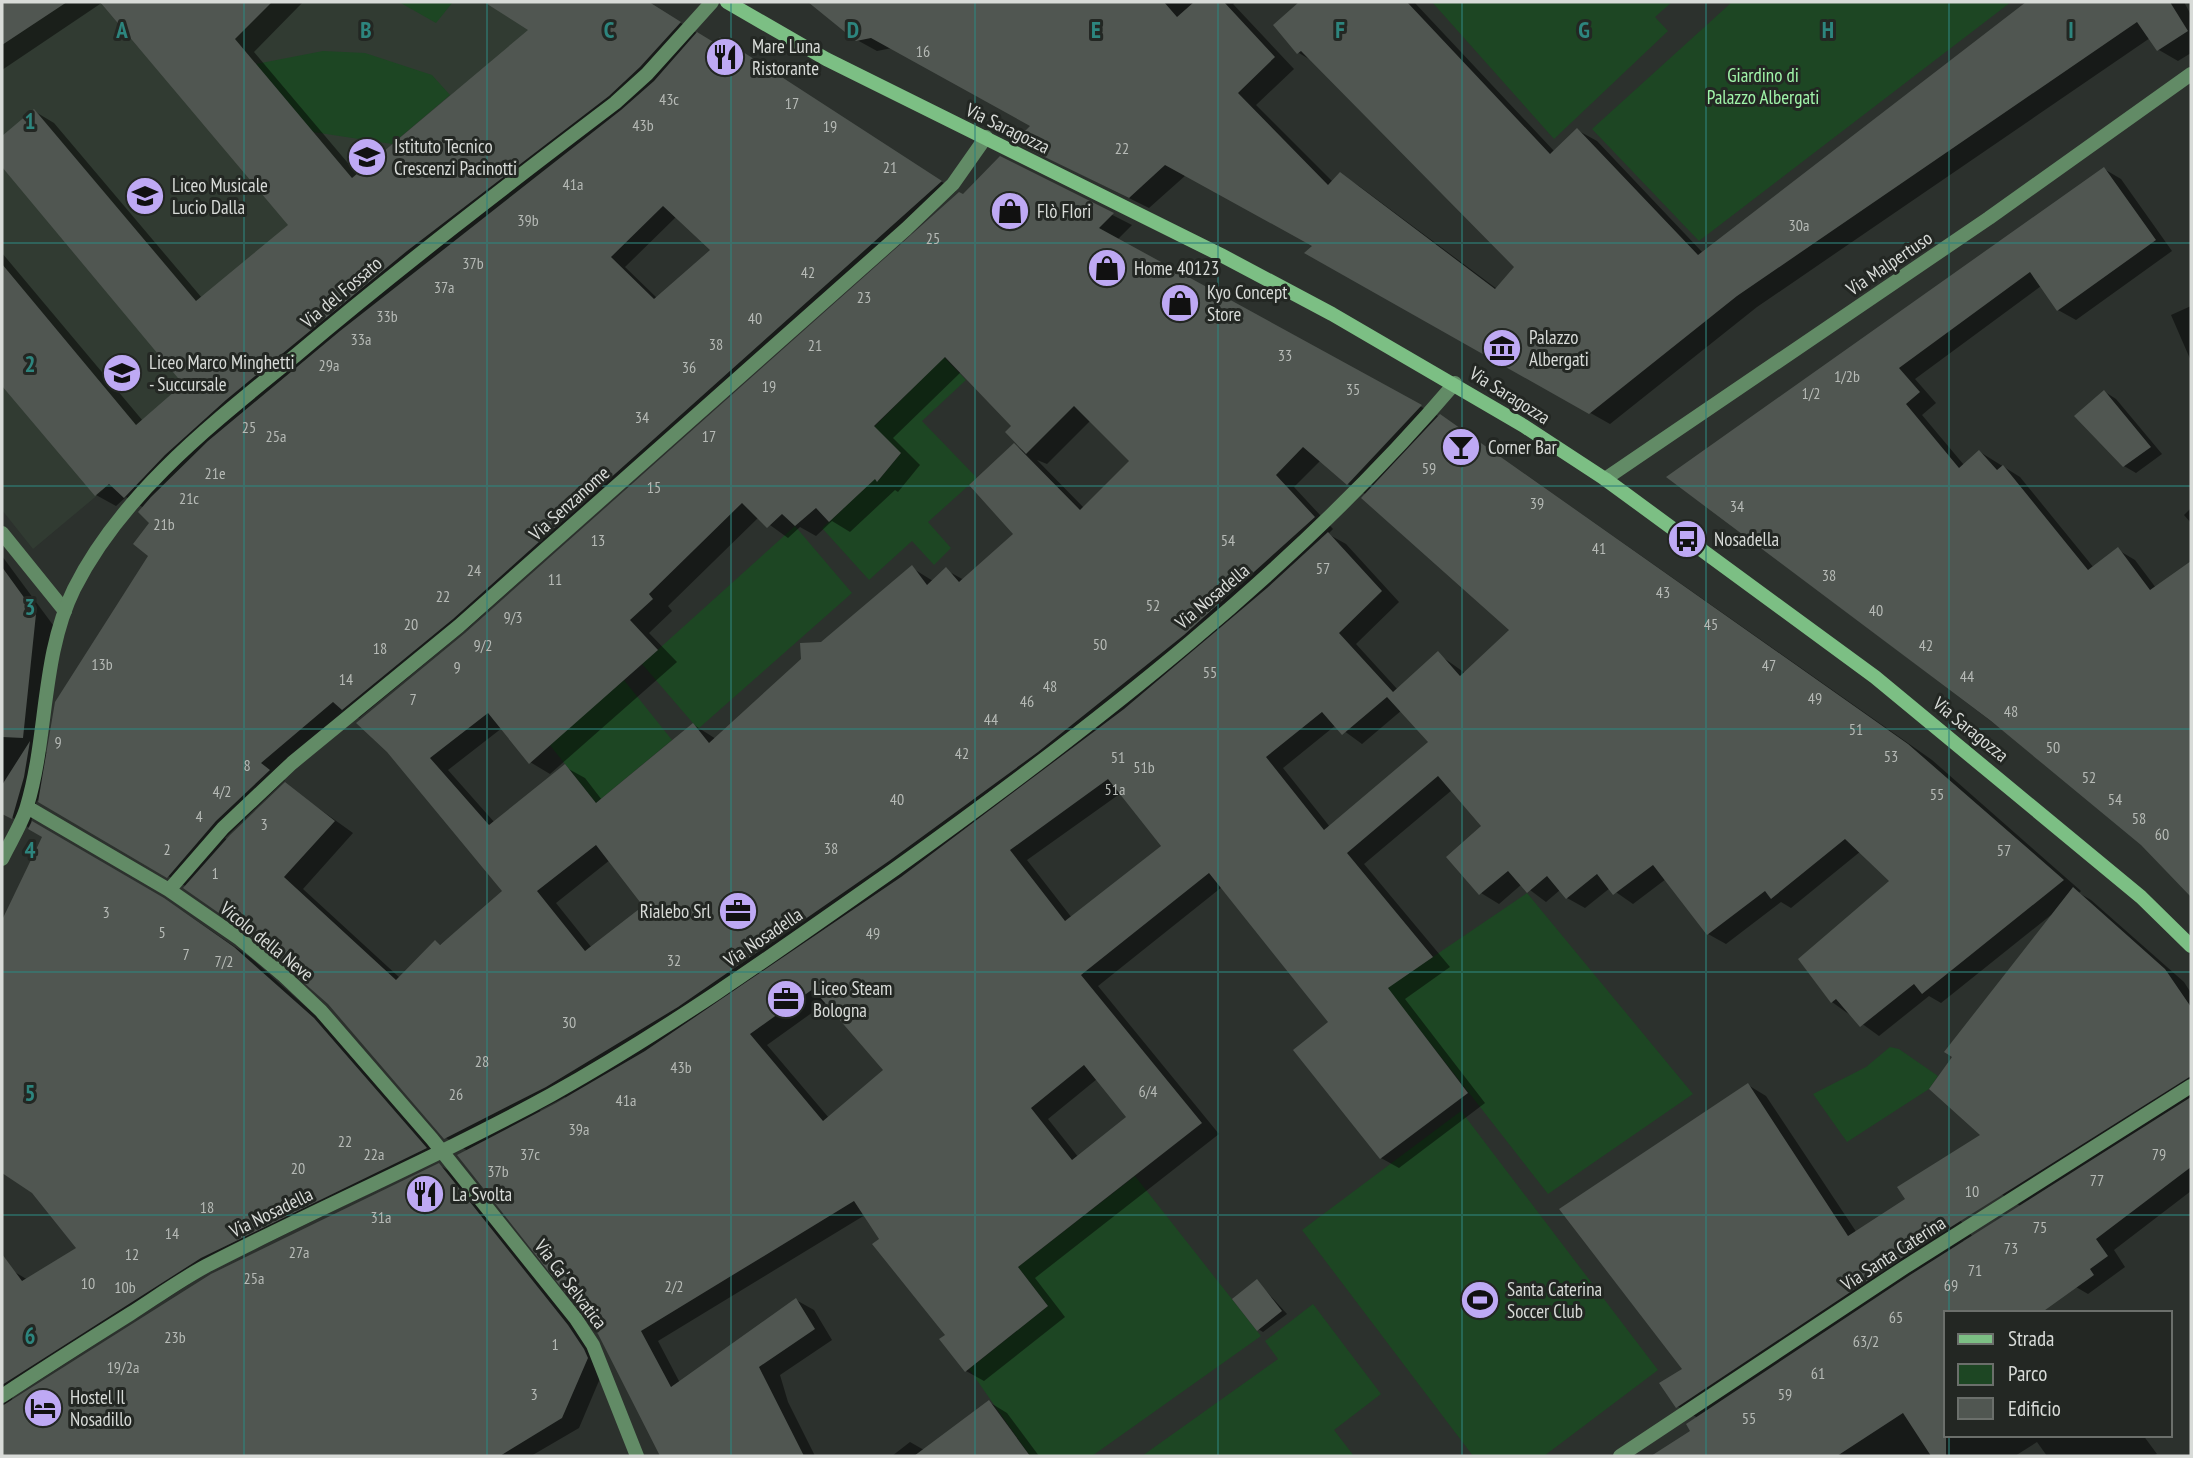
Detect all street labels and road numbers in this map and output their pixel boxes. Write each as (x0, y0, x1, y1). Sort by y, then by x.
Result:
street label: Via Saragozza (961, 97, 1054, 159)
street label: Via Malpertuso (1841, 225, 1937, 301)
street label: Via del Fossato (295, 251, 387, 334)
street label: Via Saragozza (1464, 360, 1555, 429)
street label: Via Senzanome (523, 461, 614, 546)
street label: Via Nosadella (1169, 558, 1254, 635)
street label: Via Saragozza (1927, 691, 2014, 767)
street label: Vicolo della Neve (214, 895, 319, 986)
street label: Via Nosadella (718, 902, 807, 973)
street label: Via Nosadella (225, 1182, 316, 1243)
street label: Via Santa Caterina (1835, 1210, 1950, 1296)
street label: Via Ca' Selvatica (529, 1234, 612, 1333)

